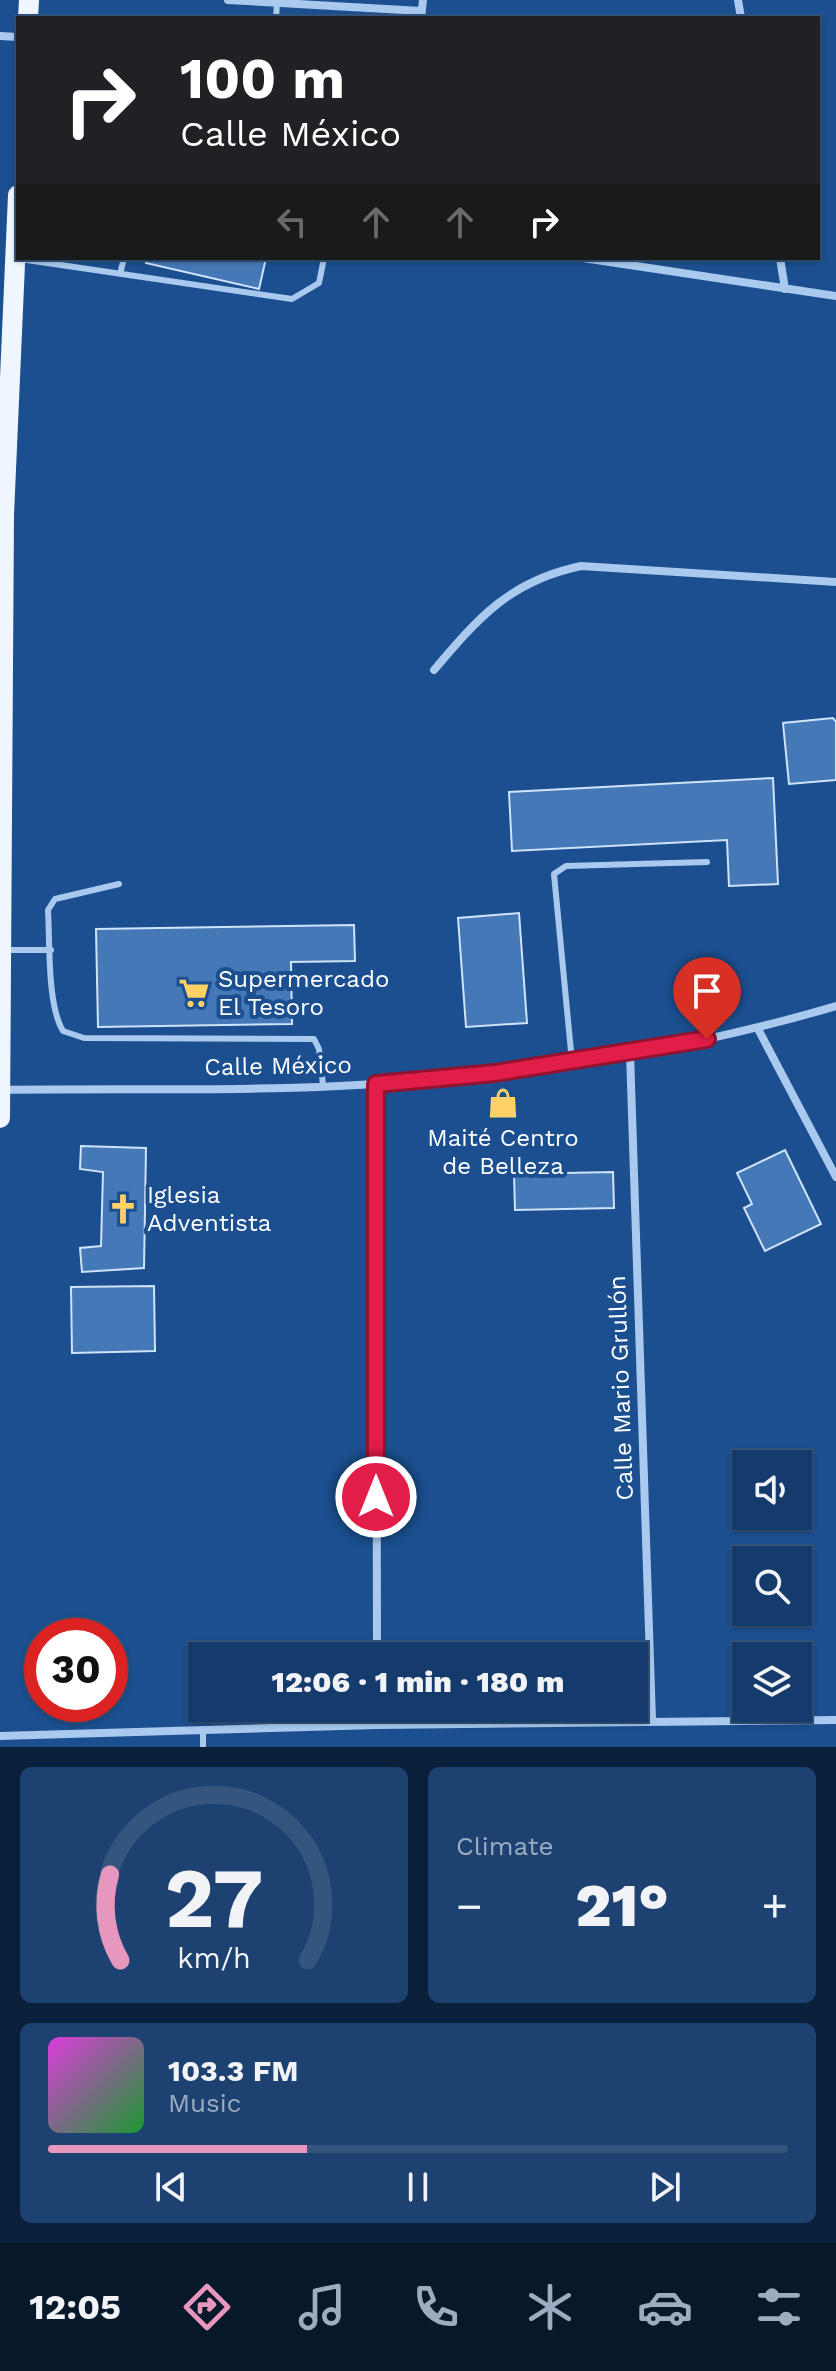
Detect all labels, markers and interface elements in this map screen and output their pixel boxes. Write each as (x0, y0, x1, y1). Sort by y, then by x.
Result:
text: 100 m (180, 46, 345, 112)
icon: right (48, 48, 152, 152)
text: Calle México (180, 113, 401, 155)
icon: left (270, 200, 314, 244)
icon: ahead (354, 200, 398, 244)
icon: ahead (438, 200, 482, 244)
icon: right (522, 200, 566, 244)
pin (673, 957, 741, 1039)
place label: Supermercado El Tesoro (218, 965, 389, 1021)
icon: arrive (685, 969, 729, 1013)
supermarket icon: Supermercado El Tesoro (177, 976, 211, 1010)
street label: Calle México (204, 1051, 352, 1081)
shop icon: Maité Centro de Belleza (486, 1086, 520, 1120)
place label: Maité Centro de Belleza (427, 1124, 579, 1180)
place label: Iglesia Adventista (147, 1181, 271, 1237)
church icon: Iglesia Adventista (106, 1192, 140, 1226)
street label: Calle Mario Grullón (603, 1275, 639, 1501)
map controls (732, 1450, 812, 1722)
button: sound (732, 1450, 812, 1530)
position arrow (334, 1455, 418, 1539)
button: search (732, 1546, 812, 1626)
speed limit sign: 30 (24, 1618, 128, 1722)
button: layers (732, 1642, 812, 1722)
text: 12:06 · 1 min · 180 m (272, 1664, 564, 1699)
text: Climate (456, 1831, 554, 1861)
text: 27 (165, 1850, 263, 1947)
text: 21° (575, 1870, 669, 1941)
text: − (456, 1880, 483, 1932)
text: + (761, 1880, 788, 1932)
text: km/h (177, 1941, 251, 1975)
text: 103.3 FM (168, 2053, 299, 2088)
text: Music (168, 2088, 241, 2118)
icon: previous (149, 2165, 193, 2209)
icon: pause (396, 2165, 440, 2209)
icon: next (643, 2165, 687, 2209)
icon: directions (179, 2279, 235, 2335)
icon: music (294, 2279, 350, 2335)
icon: phone (408, 2279, 464, 2335)
icon: climate (522, 2279, 578, 2335)
icon: car (637, 2279, 693, 2335)
icon: filters (751, 2279, 807, 2335)
text: 12:05 (29, 2286, 121, 2328)

